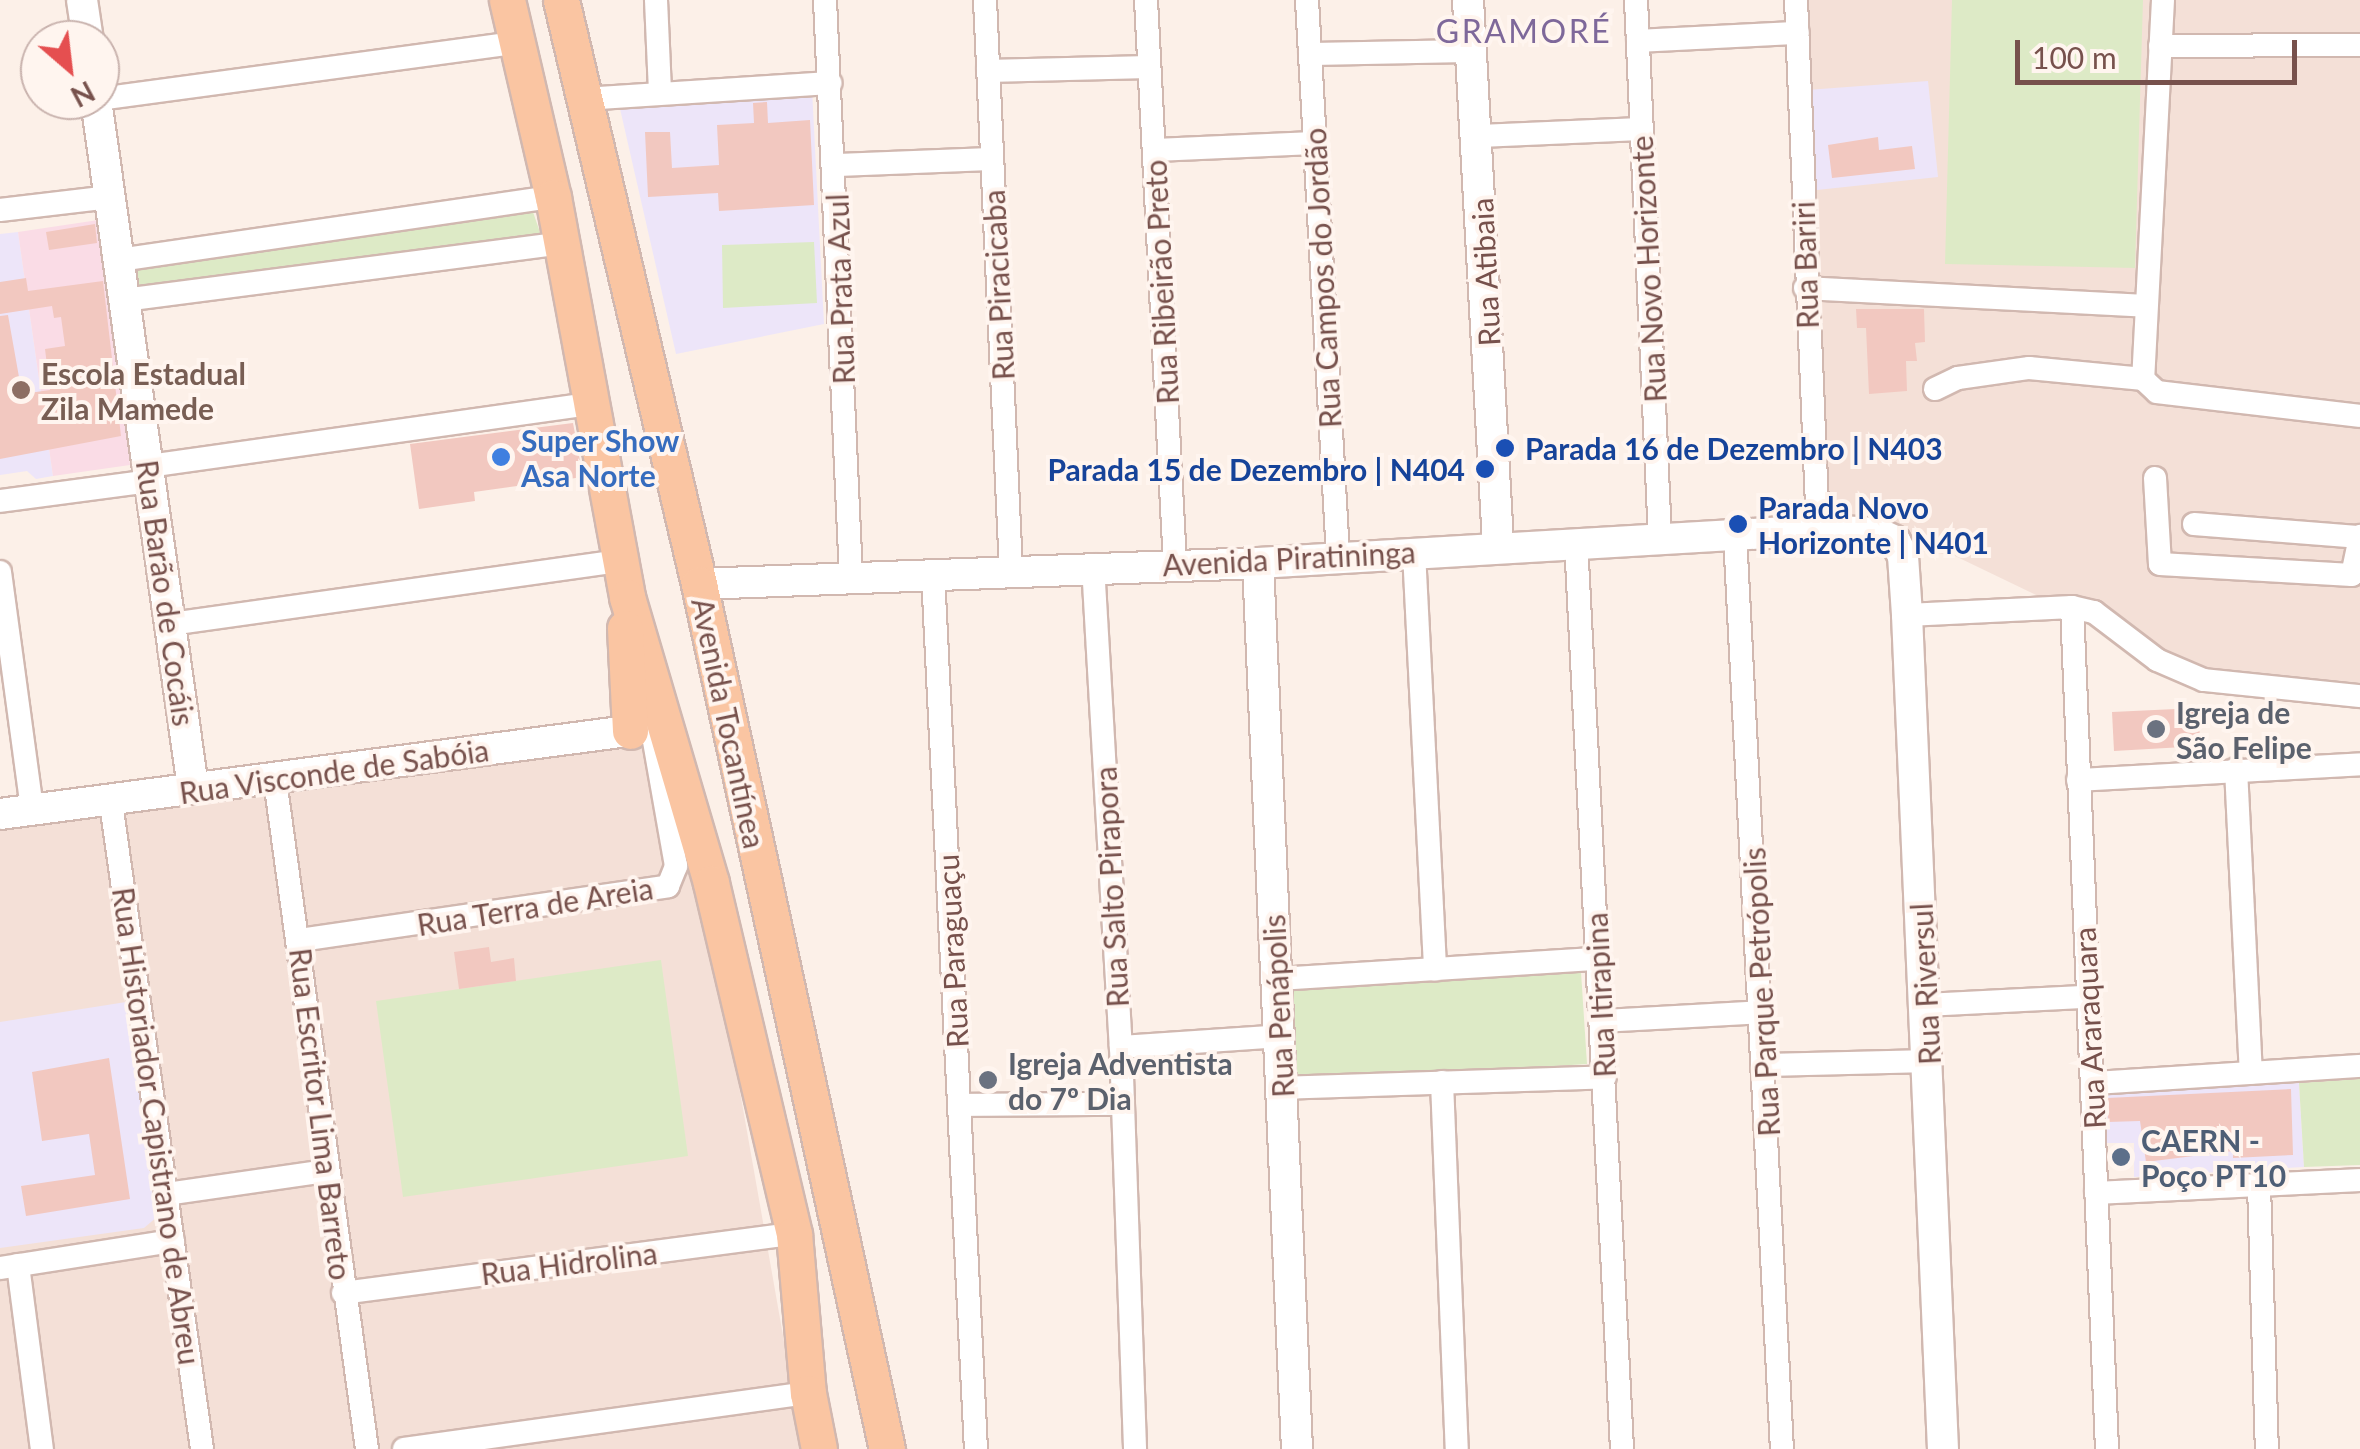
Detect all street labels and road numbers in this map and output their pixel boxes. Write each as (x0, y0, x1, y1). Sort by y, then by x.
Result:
street label: Rua Campos do Jordão (1296, 127, 1348, 429)
street label: Rua Novo Horizonte (1623, 135, 1673, 403)
street label: Rua Ribeirão Preto (1137, 159, 1185, 405)
street label: Rua Piracicaba (975, 189, 1021, 381)
street label: Rua Prata Azul (819, 193, 861, 385)
street label: Rua Atibaia (1463, 197, 1507, 347)
street label: Rua Bariri (1785, 201, 1825, 329)
street label: Rua Barão de Cocáis (130, 458, 202, 728)
street label: Avenida Piratininga (1161, 533, 1417, 583)
street label: Avenida Tocantínea (685, 594, 773, 852)
street label: Rua Visconde de Sabóia (176, 731, 492, 811)
street label: Rua Salto Pirapora (1087, 766, 1135, 1008)
street label: Rua Parque Petrópolis (1735, 847, 1787, 1137)
street label: Rua Paraguaçu (929, 853, 975, 1049)
street label: Rua Terra de Areia (413, 869, 657, 943)
street label: Rua Historiador Capistrano de Abreu (106, 884, 208, 1368)
street label: Rua Riversul (1903, 902, 1947, 1066)
street label: Rua Itirapina (1578, 912, 1622, 1078)
street label: Rua Penápolis (1255, 914, 1301, 1098)
street label: Rua Araraquara (2066, 926, 2112, 1130)
street label: Rua Escritor Lima Barreto (283, 946, 359, 1282)
street label: Rua Hidrolina (479, 1234, 659, 1292)

